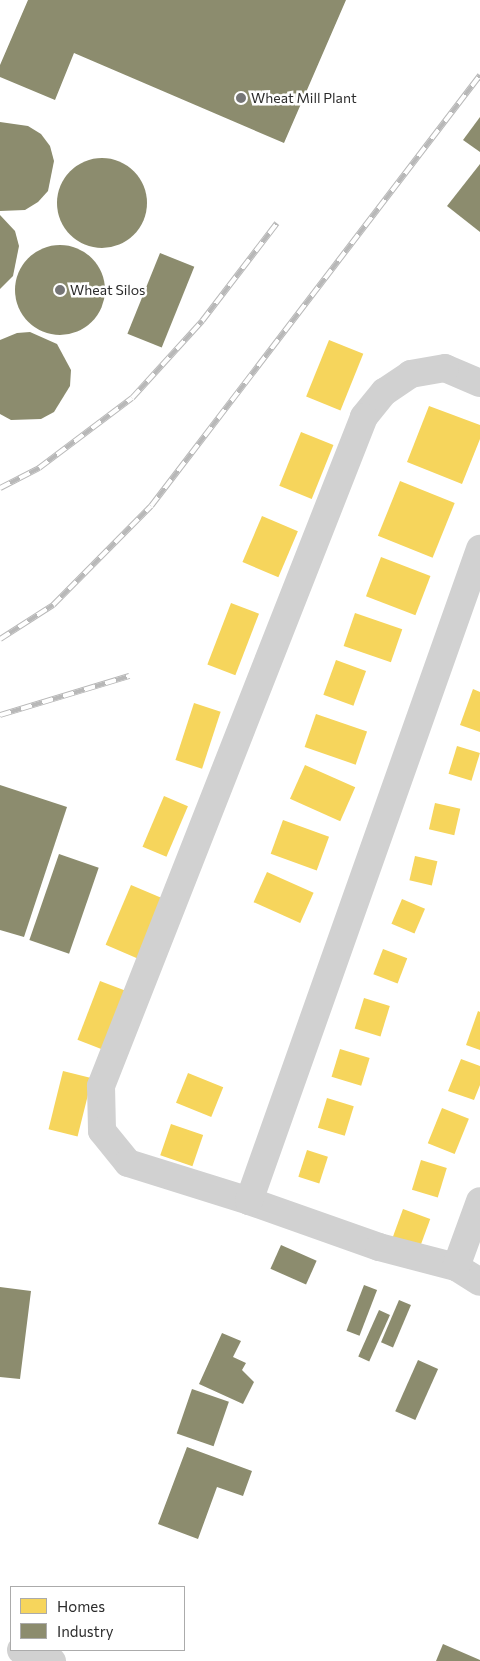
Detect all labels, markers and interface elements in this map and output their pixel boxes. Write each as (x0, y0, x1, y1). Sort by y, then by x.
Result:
place label: Wheat Mill Plant (251, 90, 357, 106)
marker: Wheat Mill Plant (235, 92, 247, 104)
place label: Wheat Silos (70, 282, 145, 298)
marker: Wheat Silos (54, 284, 66, 296)
legend (10, 1586, 185, 1651)
text: Homes (57, 1597, 105, 1615)
text: Industry (57, 1622, 114, 1640)

